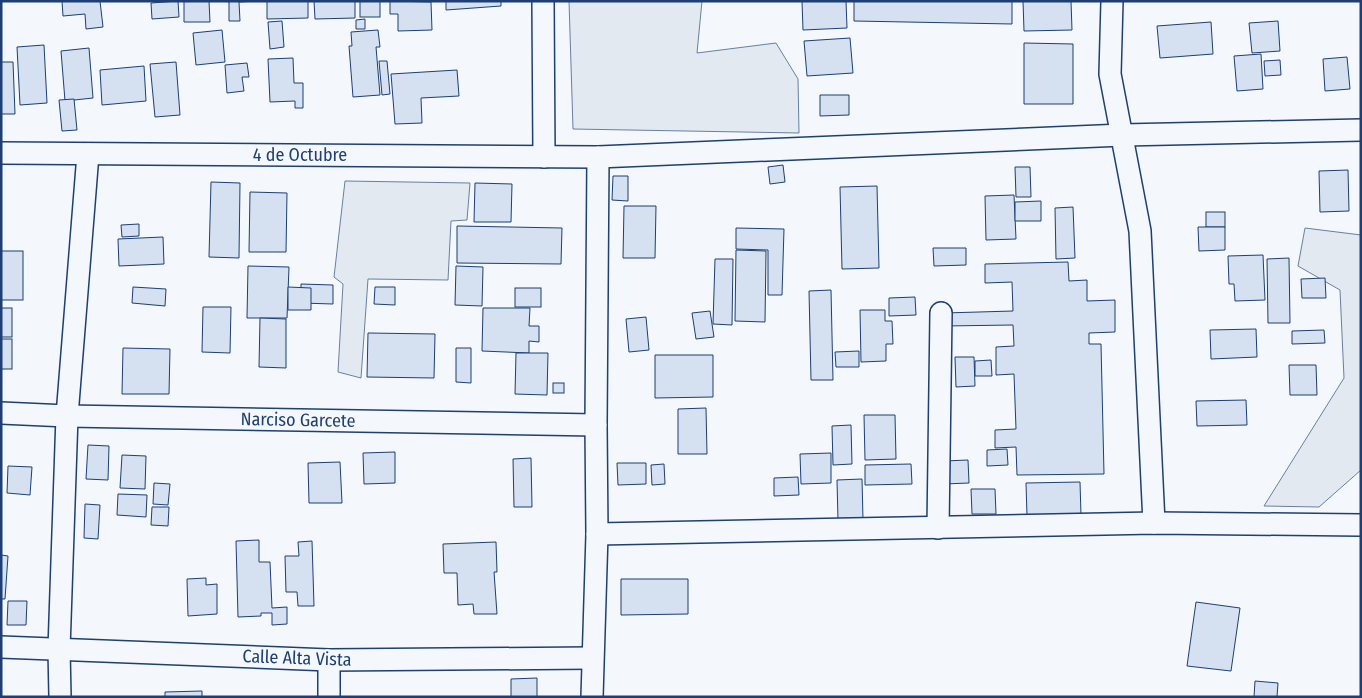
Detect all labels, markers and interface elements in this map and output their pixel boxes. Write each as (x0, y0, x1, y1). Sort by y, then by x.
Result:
street label: 4 de Octubre (253, 144, 347, 166)
street label: Narciso Garcete (240, 408, 356, 432)
street label: Calle Alta Vista (242, 645, 352, 671)

